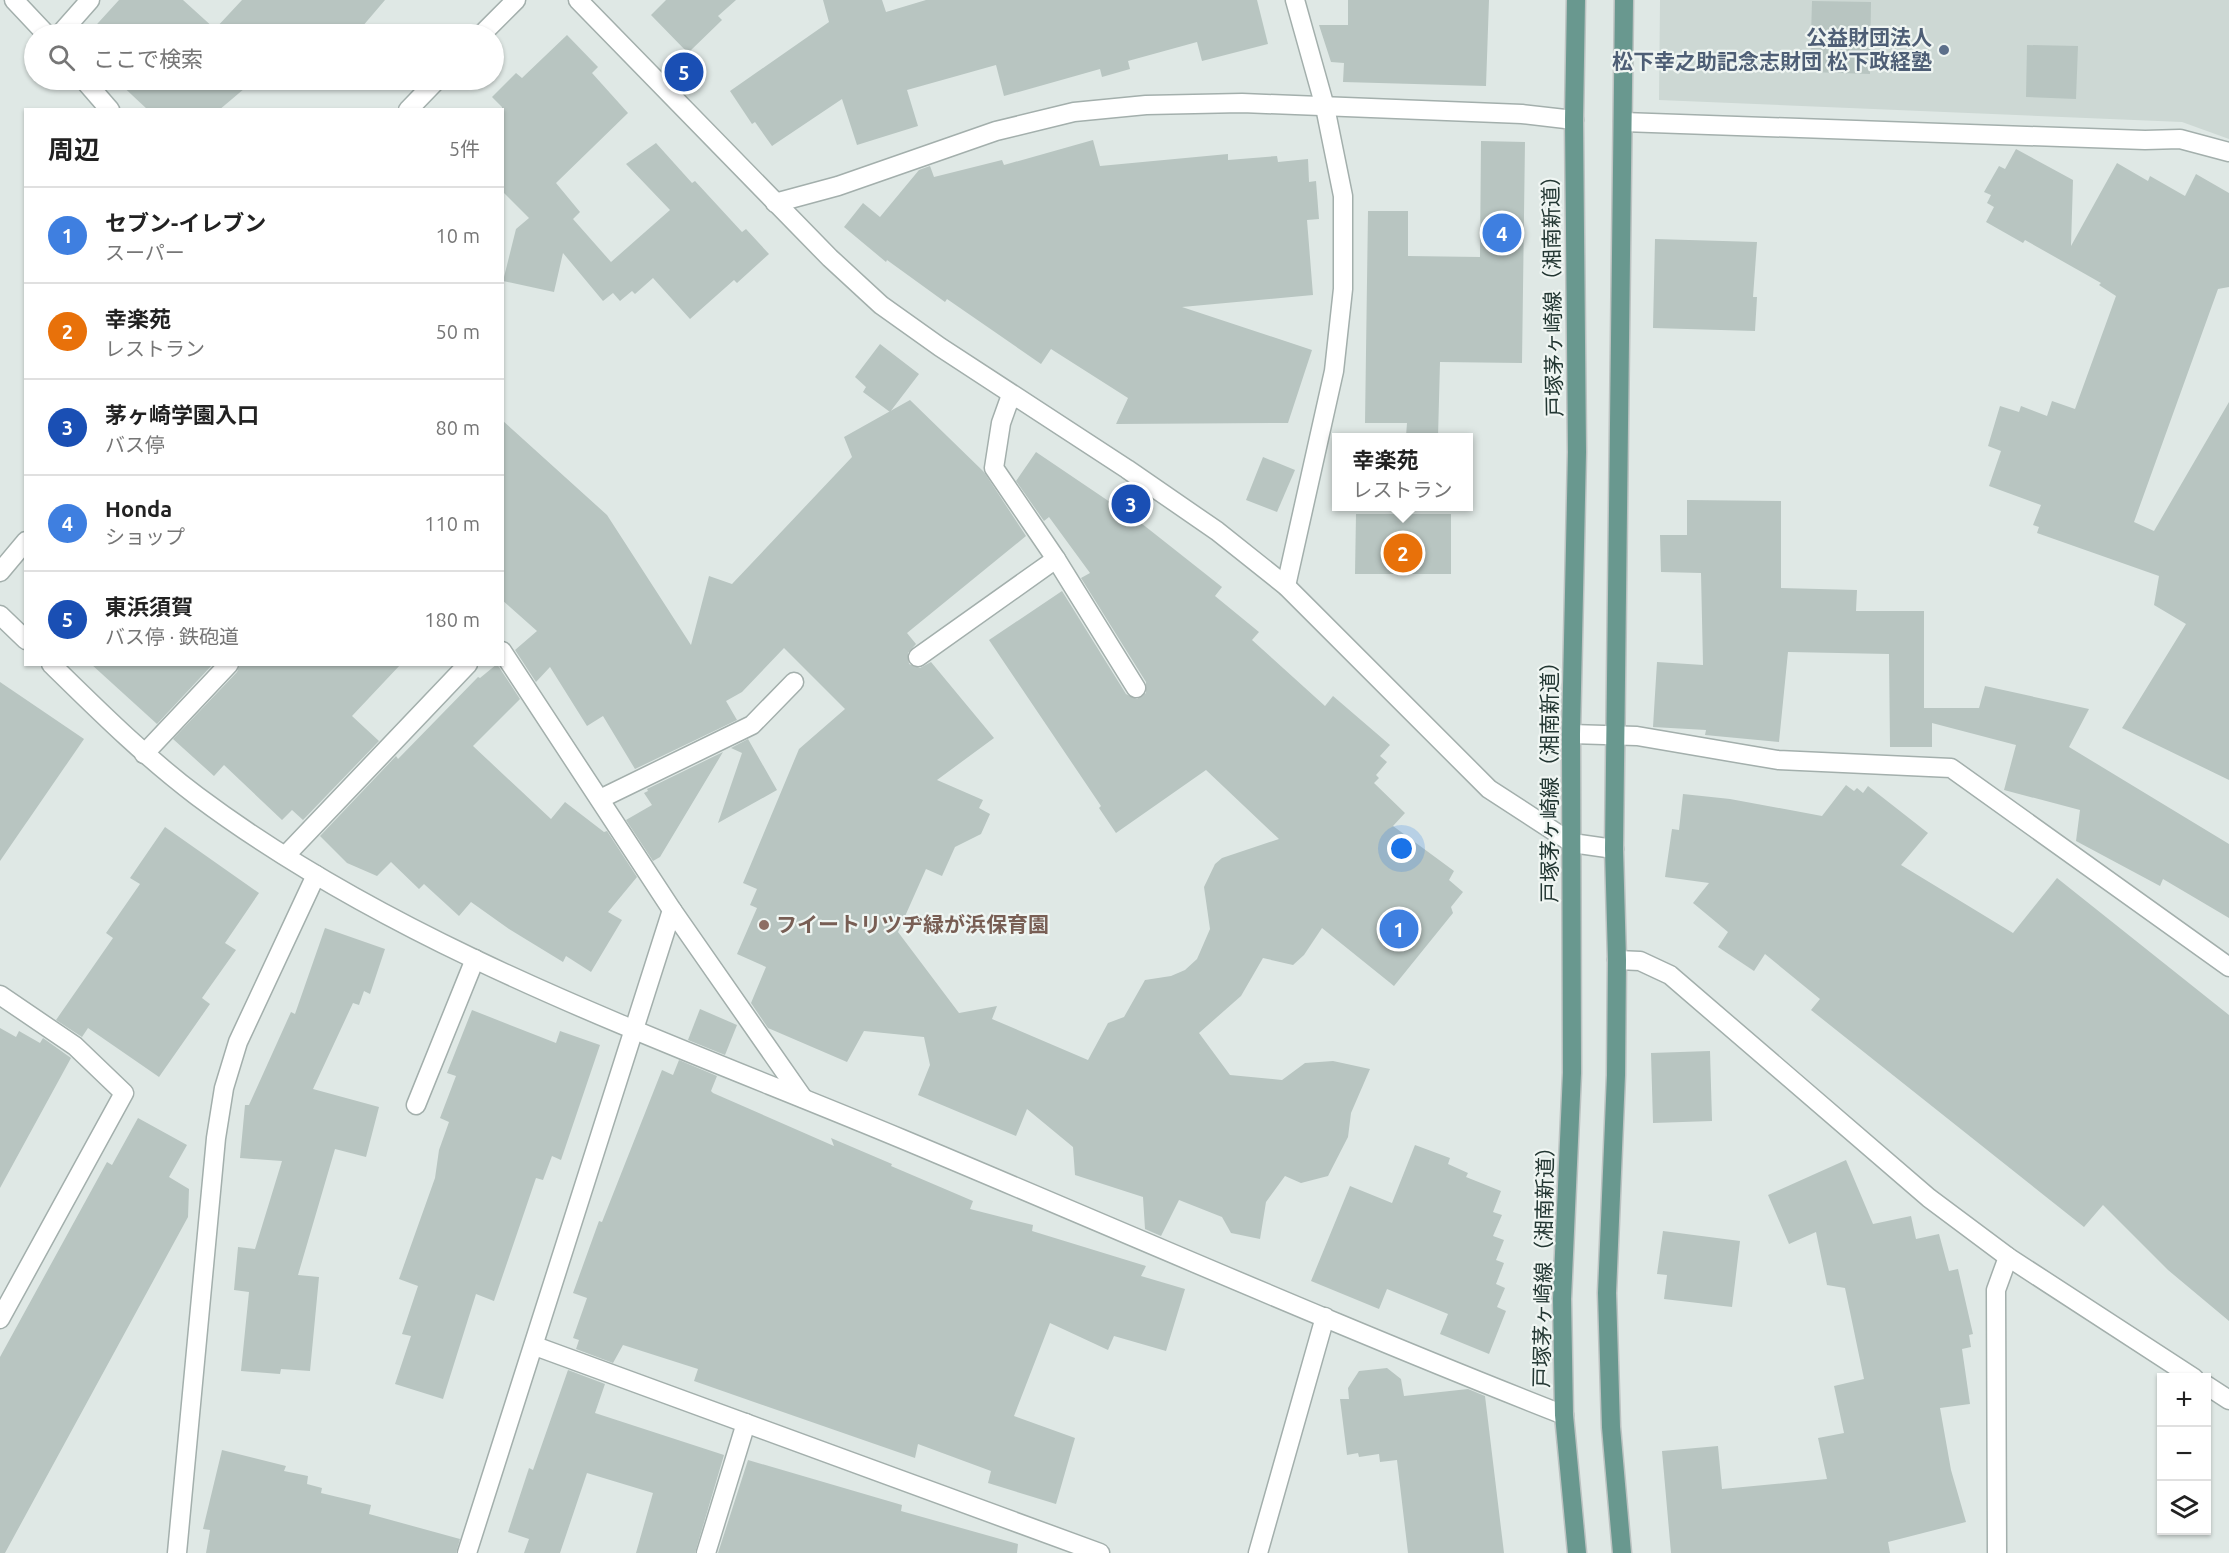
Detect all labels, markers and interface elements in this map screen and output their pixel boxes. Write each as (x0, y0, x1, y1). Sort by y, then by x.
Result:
search box (24, 24, 504, 90)
place label: 公益財団法人 松下幸之助記念志財団 松下政経塾 (1612, 25, 1932, 73)
icon: search (45, 41, 78, 74)
marker: 公益財団法人 松下幸之助記念志財団 松下政経塾 (1937, 43, 1951, 57)
text: ここで検索 (93, 46, 203, 71)
pin: 5 (664, 50, 704, 94)
text: 周辺 (48, 135, 100, 164)
text: 5件 (449, 137, 480, 160)
street label: 戸塚茅ヶ崎線（湘南新道） (1538, 165, 1566, 417)
text: セブン-イレブン (105, 210, 266, 235)
pin: 4 (1482, 210, 1522, 256)
text: 1 (62, 224, 73, 247)
text: 10 m (436, 224, 480, 247)
text: スーパー (105, 241, 185, 264)
text: 幸楽苑 (105, 306, 171, 331)
text: 2 (62, 320, 73, 343)
text: 50 m (436, 320, 480, 343)
text: レストラン (105, 337, 205, 360)
text: 茅ヶ崎学園入口 (105, 402, 259, 427)
text: 3 (62, 416, 73, 439)
text: 80 m (436, 416, 480, 439)
text: バス停 (105, 433, 165, 456)
popup (1332, 433, 1473, 511)
text: 幸楽苑 (1353, 447, 1419, 472)
text: レストラン (1353, 478, 1453, 501)
pin: 3 (1112, 482, 1150, 526)
text: Honda (105, 496, 172, 521)
text: 4 (62, 512, 73, 535)
text: 110 m (424, 512, 480, 535)
text: ショップ (105, 525, 185, 548)
pin: 2 (1384, 530, 1422, 576)
text: 東浜須賀 (105, 594, 193, 619)
text: 5 (62, 608, 73, 631)
text: 180 m (424, 608, 480, 631)
text: バス停 · 鉄砲道 (105, 625, 239, 648)
street label: 戸塚茅ヶ崎線（湘南新道） (1537, 651, 1561, 903)
your location (1387, 834, 1416, 863)
pin: 1 (1380, 906, 1418, 952)
place label: フイートリツヂ緑が浜保育園 (776, 912, 1049, 936)
marker: フイートリツヂ緑が浜保育園 (757, 918, 771, 932)
street label: 戸塚茅ヶ崎線（湘南新道） (1529, 1136, 1557, 1388)
map controls (2157, 1373, 2211, 1535)
button: + (2157, 1373, 2211, 1427)
button: − (2157, 1427, 2211, 1481)
button: layers (2157, 1481, 2211, 1535)

